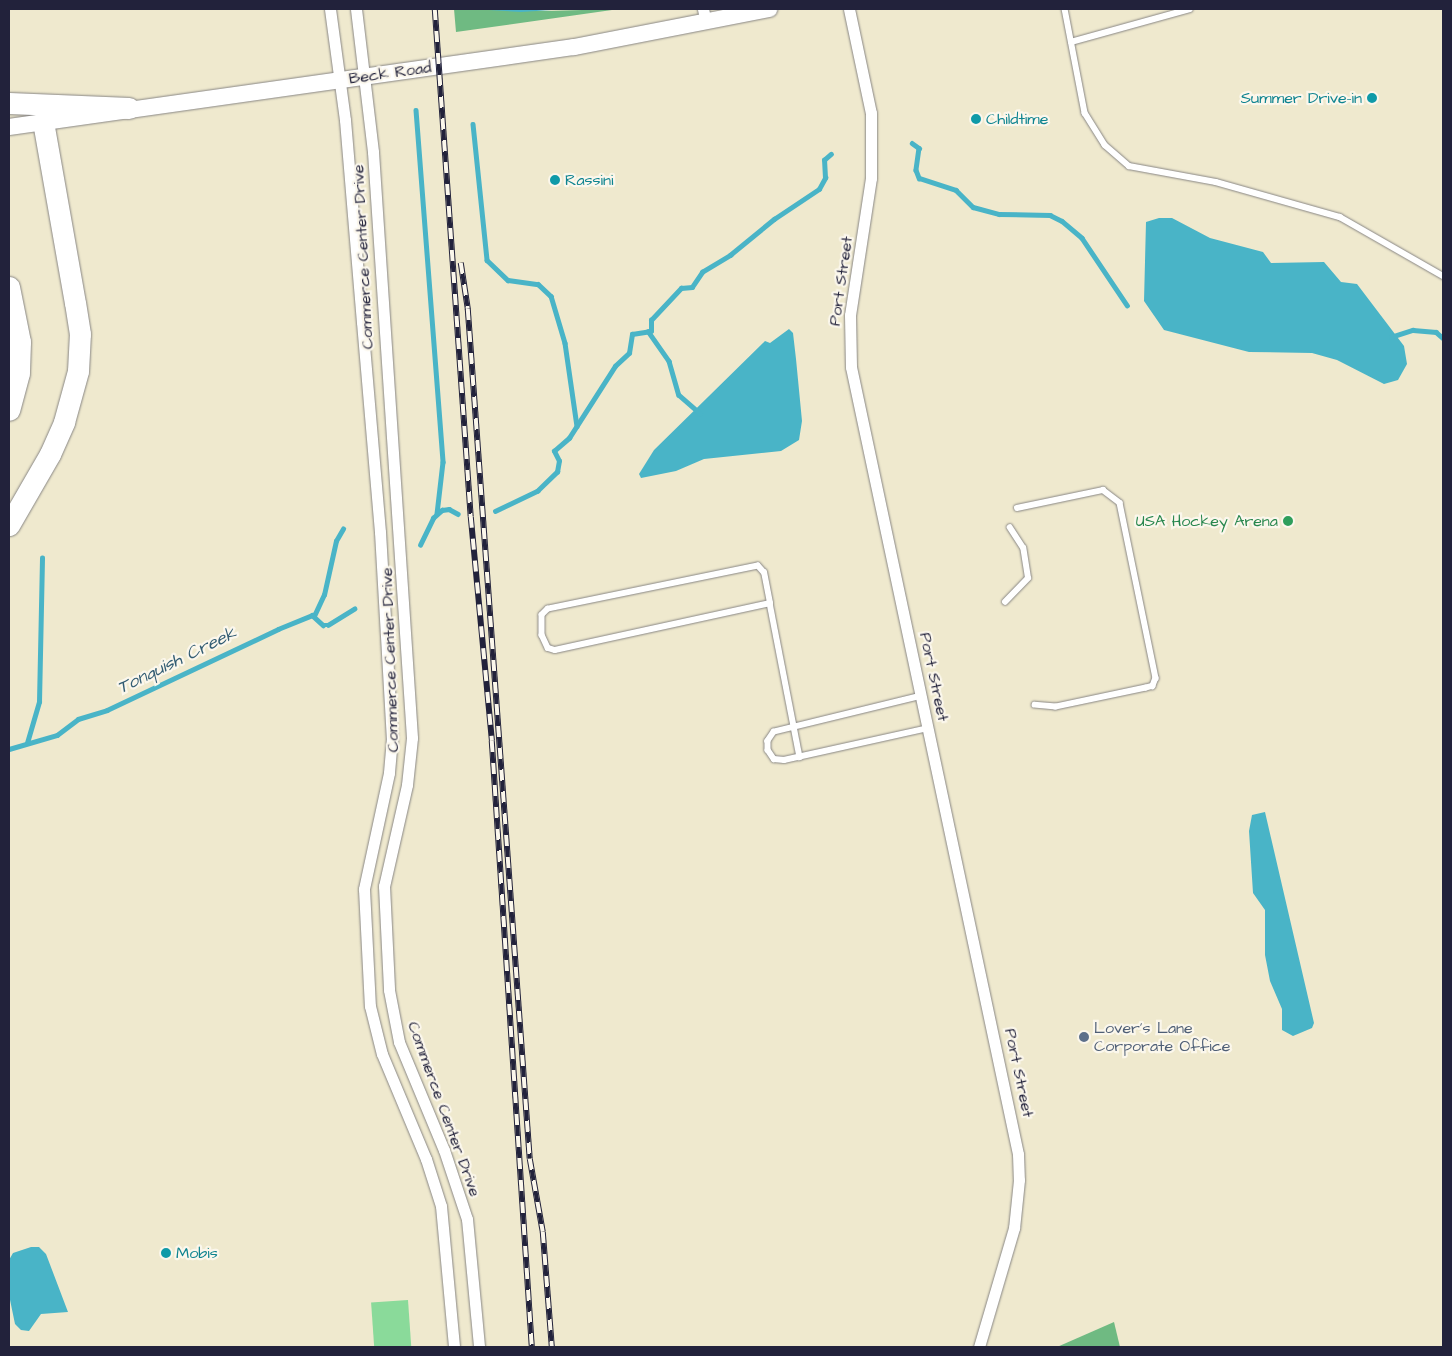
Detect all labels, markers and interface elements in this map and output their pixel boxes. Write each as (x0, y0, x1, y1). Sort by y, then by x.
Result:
street label: Beck Road (347, 58, 433, 88)
place label: Summer Drive-in (1241, 88, 1362, 108)
marker: Summer Drive-in (1366, 92, 1378, 104)
place label: Childtime (986, 109, 1048, 129)
marker: Childtime (970, 113, 982, 125)
street label: Commerce Center Drive (349, 164, 377, 350)
place label: Rassini (565, 170, 613, 190)
marker: Rassini (549, 174, 561, 186)
street label: Port Street (825, 235, 857, 327)
place label: USA Hockey Arena (1136, 511, 1278, 531)
marker: USA Hockey Arena (1282, 515, 1294, 527)
street label: Commerce Center Drive (377, 567, 403, 753)
water label: Tonquish Creek (114, 623, 240, 699)
street label: Port Street (915, 631, 953, 723)
place label: Lover's Lane Corporate Office (1094, 1018, 1230, 1056)
street label: Commerce Center Drive (403, 1019, 485, 1199)
street label: Port Street (1000, 1027, 1038, 1119)
marker: Lover's Lane Corporate Office (1078, 1031, 1090, 1043)
place label: Mobis (176, 1243, 218, 1263)
marker: Mobis (160, 1247, 172, 1259)

